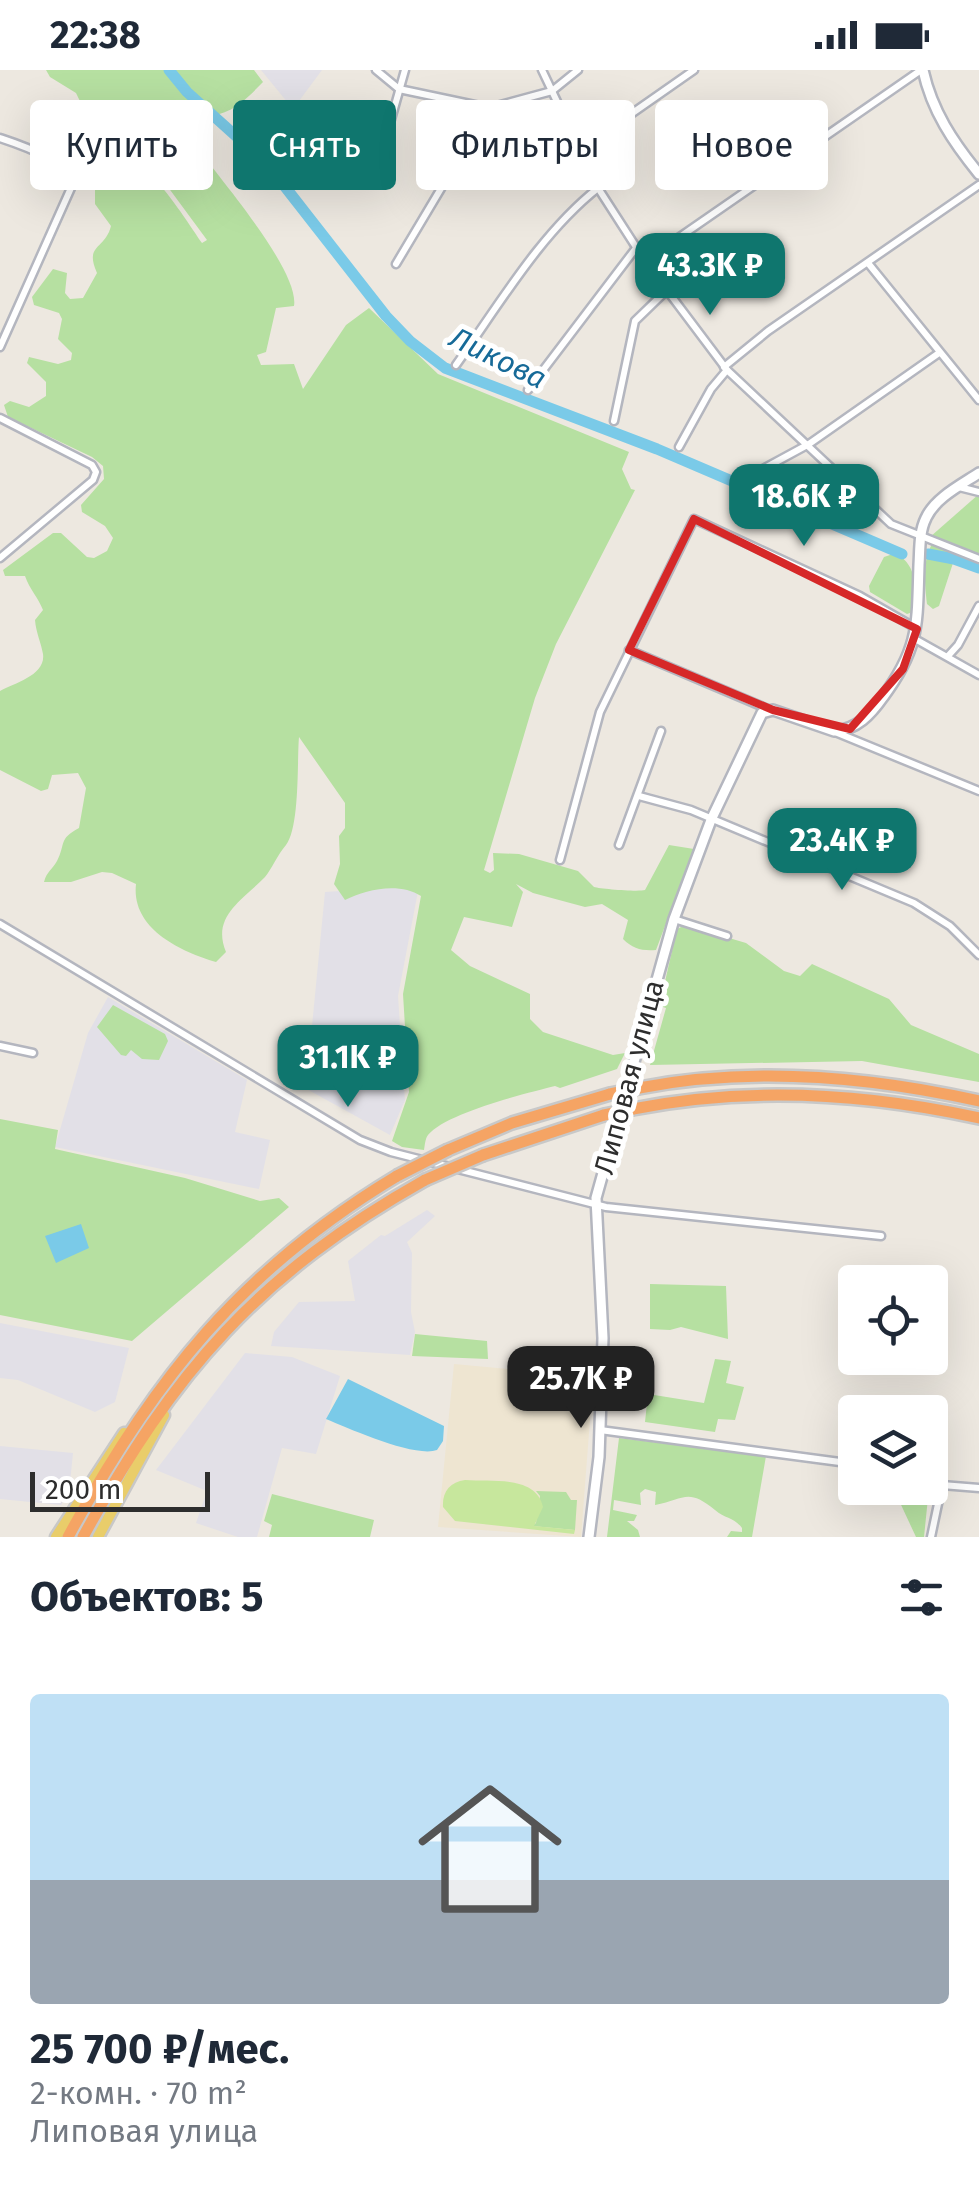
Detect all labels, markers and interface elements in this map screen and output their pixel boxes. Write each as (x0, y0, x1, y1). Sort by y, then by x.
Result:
text: 22:38 (50, 12, 141, 58)
chip: Купить (30, 100, 213, 190)
chip: Снять (233, 100, 396, 190)
chip: Фильтры (416, 100, 635, 190)
chip: Новое (655, 100, 828, 190)
pin: 43.3K ₽ (618, 233, 802, 318)
text: 43.3K ₽ (657, 246, 763, 284)
water label: Ликова (443, 319, 552, 397)
pin: 18.6K ₽ (712, 464, 896, 549)
text: 18.6K ₽ (751, 477, 857, 515)
pin: 23.4K ₽ (750, 808, 934, 893)
text: 23.4K ₽ (790, 821, 894, 859)
street label: Липовая улица (587, 976, 671, 1178)
pin: 31.1K ₽ (256, 1025, 440, 1110)
text: 31.1K ₽ (300, 1038, 397, 1076)
map controls (838, 1265, 948, 1505)
button: locate (838, 1265, 948, 1375)
pin: 25.7K ₽ (489, 1346, 673, 1431)
text: 25.7K ₽ (529, 1359, 633, 1397)
button: layers (838, 1395, 948, 1505)
scale bar (30, 1467, 210, 1512)
text: 200 m (45, 1473, 122, 1506)
icon: filters (894, 1570, 949, 1625)
text: Объектов: 5 (30, 1572, 263, 1622)
icon: home (400, 1759, 580, 1939)
text: 25 700 ₽/мес. (30, 2024, 289, 2074)
text: 2-комн. · 70 m² (30, 2074, 247, 2112)
text: Липовая улица (30, 2112, 258, 2150)

